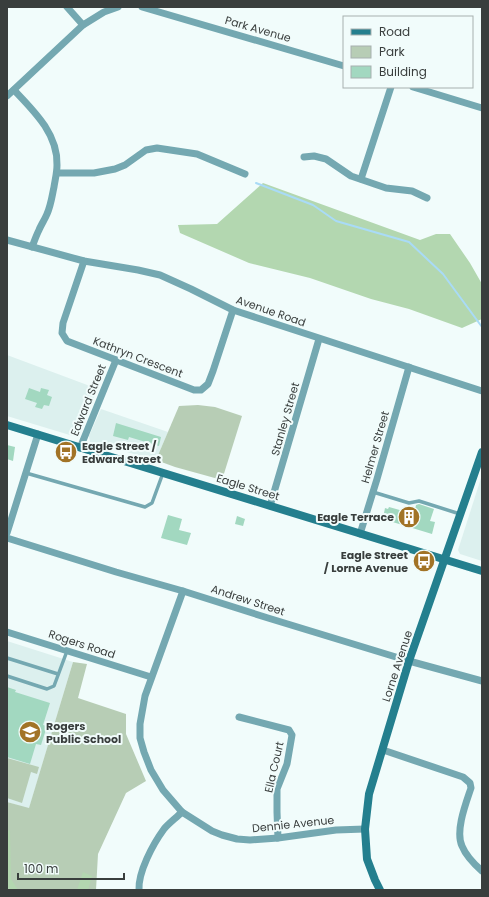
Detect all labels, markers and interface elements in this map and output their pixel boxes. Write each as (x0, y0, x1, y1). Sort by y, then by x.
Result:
street label: Park Avenue (223, 12, 293, 46)
legend (343, 16, 473, 88)
text: Road (379, 23, 410, 40)
text: Park (379, 43, 406, 60)
text: Building (379, 63, 427, 80)
street label: Avenue Road (234, 292, 308, 330)
street label: Kathryn Crescent (91, 333, 185, 381)
street label: Edward Street (66, 362, 110, 438)
street label: Stanley Street (267, 380, 303, 458)
street label: Helmer Street (357, 409, 393, 485)
place label: Eagle Street / Edward Street (82, 438, 161, 467)
bus stop icon: Eagle Street / Edward Street (53, 439, 79, 465)
street label: Eagle Street (214, 470, 282, 504)
building icon: Eagle Terrace (396, 504, 422, 530)
place label: Eagle Terrace (317, 509, 394, 525)
place label: Eagle Street / Lorne Avenue (324, 547, 409, 576)
bus stop icon: Eagle Street / Lorne Avenue (411, 548, 437, 574)
street label: Andrew Street (209, 580, 287, 620)
street label: Rogers Road (47, 626, 117, 662)
street label: Lorne Avenue (378, 628, 416, 704)
place label: Rogers Public School (46, 718, 121, 747)
school or university icon: Rogers Public School (17, 719, 43, 745)
street label: Ella Court (260, 740, 288, 794)
street label: Dennie Avenue (251, 812, 335, 836)
scale bar (18, 855, 124, 881)
text: 100 m (24, 860, 58, 877)

